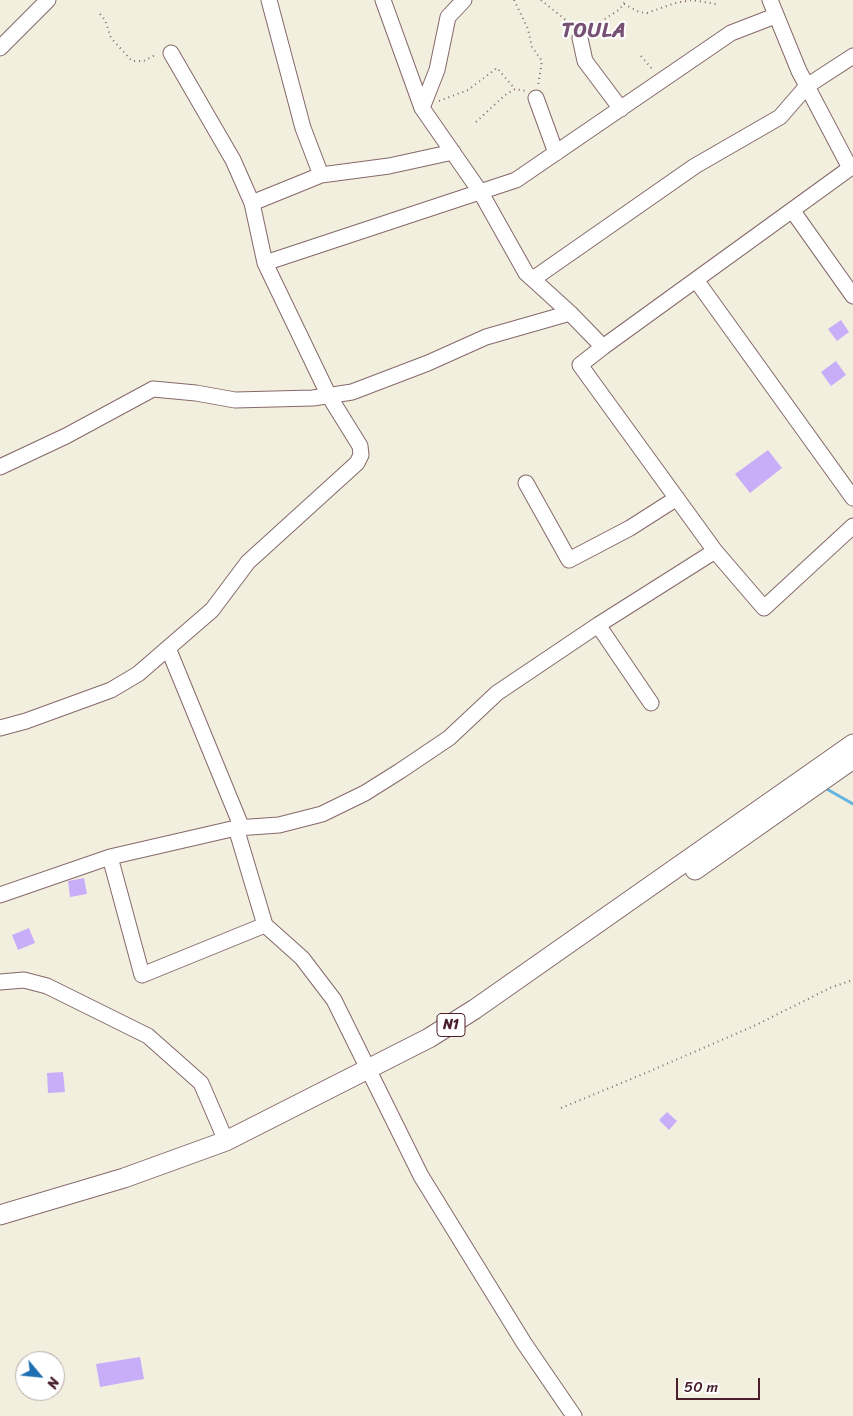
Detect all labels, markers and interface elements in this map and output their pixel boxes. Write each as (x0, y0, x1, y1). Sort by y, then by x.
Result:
district label: TOULA (561, 20, 627, 44)
road number: N1 (437, 1014, 465, 1036)
north arrow (15, 1351, 65, 1401)
scale bar (678, 1368, 762, 1400)
text: N (39, 1373, 66, 1393)
text: 50 m (684, 1374, 718, 1400)

